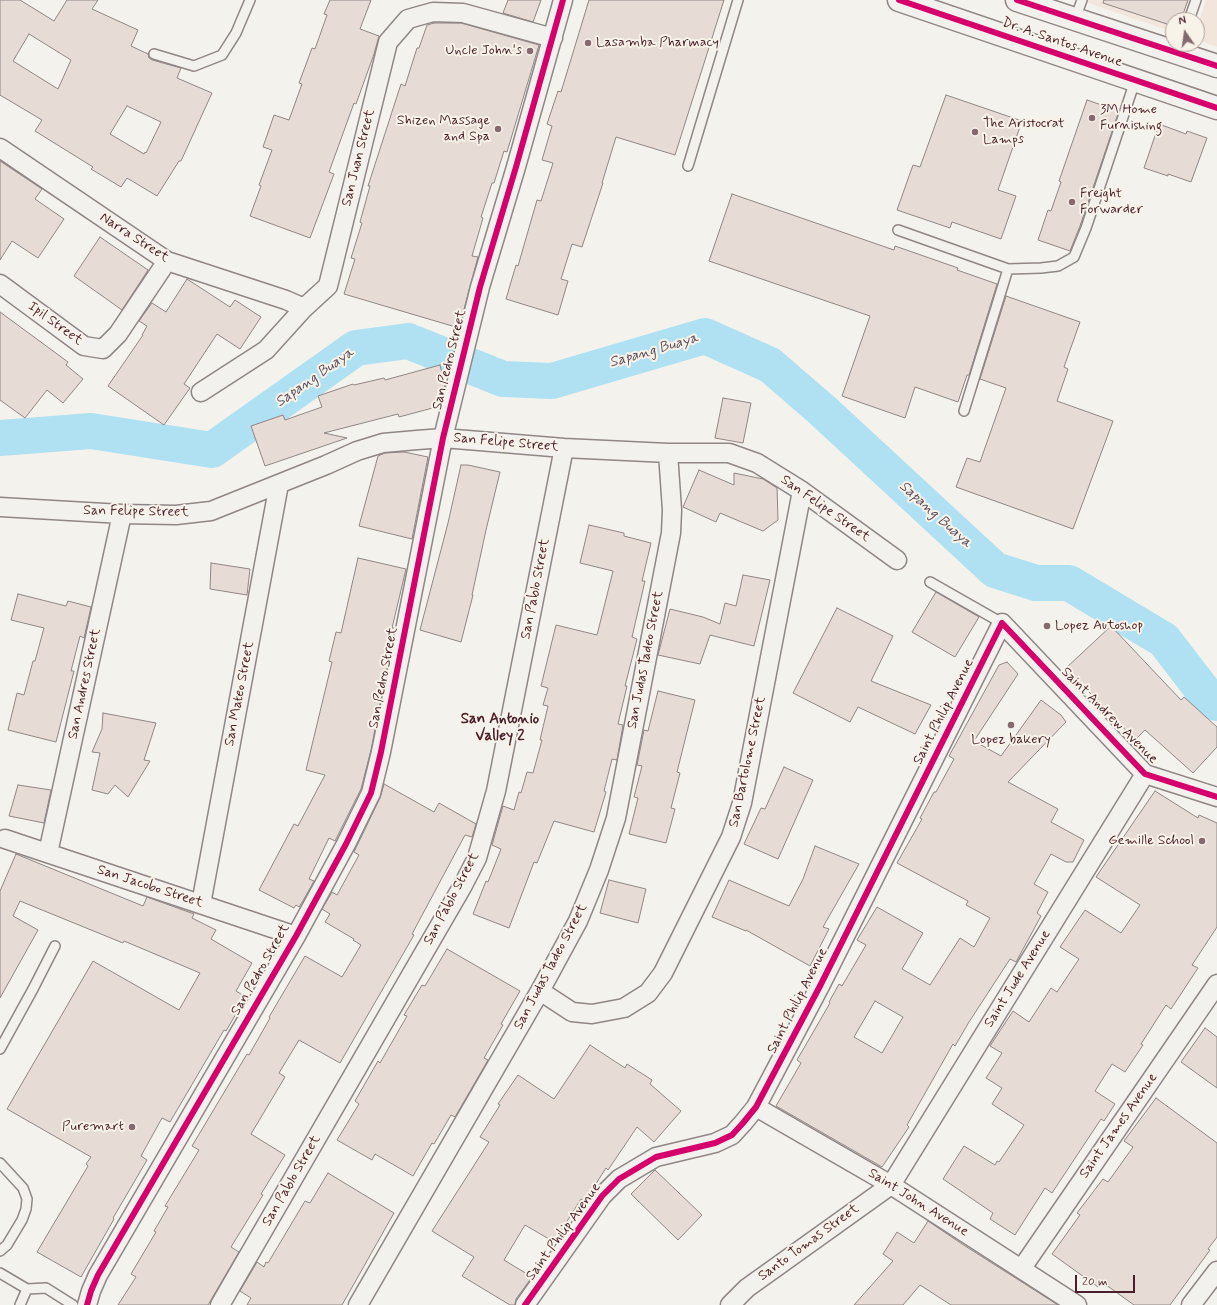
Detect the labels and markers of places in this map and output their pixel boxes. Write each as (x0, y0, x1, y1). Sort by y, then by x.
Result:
place label: Lasamba Pharmacy (596, 35, 719, 51)
marker: Lasamba Pharmacy (583, 38, 593, 48)
place label: Uncle John's (445, 43, 522, 59)
marker: Uncle John's (525, 46, 535, 56)
place label: 3M Home Furnishing (1100, 102, 1162, 134)
place label: Shizen Massage and Spa (397, 113, 490, 146)
marker: 3M Home Furnishing (1087, 113, 1097, 123)
place label: The Aristocrat Lamps (983, 116, 1065, 148)
marker: Shizen Massage and Spa (493, 124, 503, 134)
marker: The Aristocrat Lamps (970, 127, 980, 137)
place label: Freight Forwarder (1080, 186, 1143, 218)
marker: Freight Forwarder (1067, 197, 1077, 207)
place label: Lopez Autoshop (1055, 618, 1143, 634)
marker: Lopez Autoshop (1042, 621, 1052, 631)
marker: Lopez bakery (1006, 720, 1016, 730)
place label: Lopez bakery (971, 732, 1051, 748)
place label: Gemille School (1108, 833, 1194, 849)
marker: Gemille School (1197, 836, 1207, 846)
place label: Puremart (62, 1119, 124, 1135)
marker: Puremart (127, 1122, 137, 1132)

